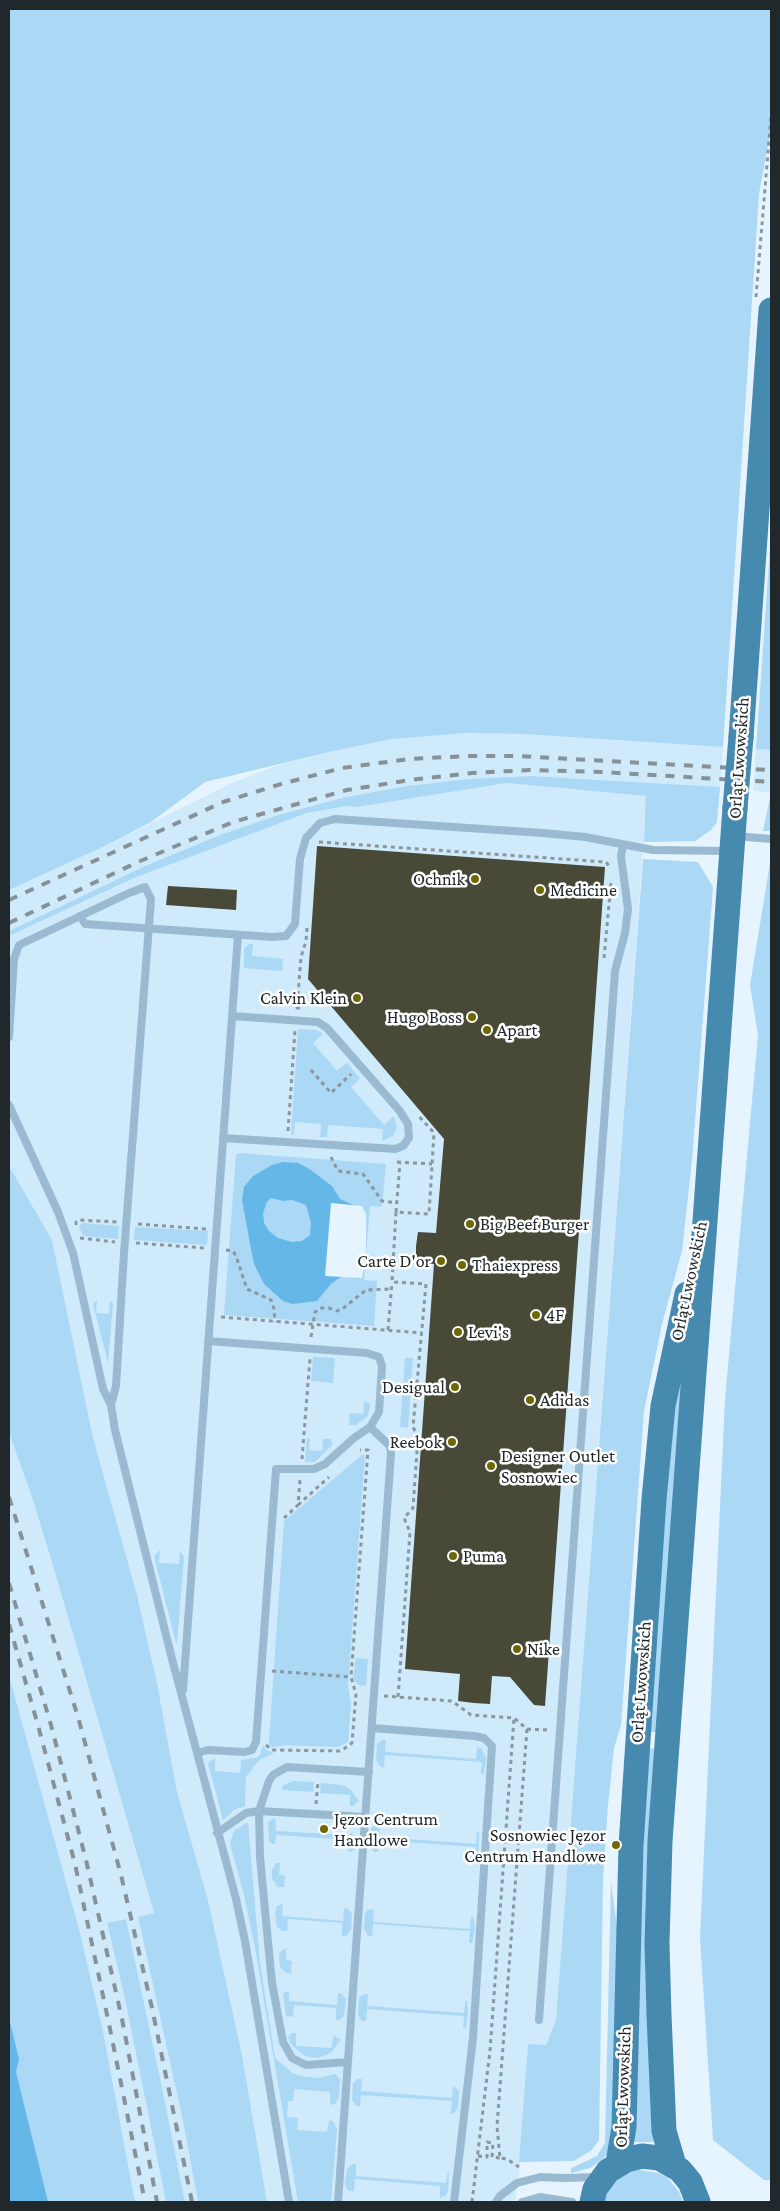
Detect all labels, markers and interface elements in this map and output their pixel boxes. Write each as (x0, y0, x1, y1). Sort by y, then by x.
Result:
street label: Orląt Lwowskich (724, 696, 754, 820)
place label: Ochnik (413, 868, 465, 890)
marker: Ochnik (469, 873, 481, 885)
place label: Medicine (550, 879, 617, 901)
marker: Medicine (534, 884, 546, 896)
place label: Calvin Klein (260, 987, 347, 1009)
marker: Calvin Klein (351, 992, 363, 1004)
place label: Hugo Boss (387, 1006, 462, 1028)
marker: Hugo Boss (466, 1011, 478, 1023)
place label: Apart (497, 1019, 537, 1041)
marker: Apart (481, 1024, 493, 1036)
place label: Big Beef Burger (480, 1213, 589, 1235)
marker: Big Beef Burger (464, 1218, 476, 1230)
street label: Orląt Lwowskich (666, 1219, 712, 1343)
place label: Carte D'or (357, 1250, 431, 1272)
place label: Thaiexpress (472, 1254, 558, 1276)
marker: Carte D'or (435, 1255, 447, 1267)
marker: Thaiexpress (456, 1259, 468, 1271)
place label: 4F (546, 1304, 564, 1326)
marker: 4F (530, 1309, 542, 1321)
place label: Levi's (468, 1321, 509, 1343)
marker: Levi's (452, 1326, 464, 1338)
place label: Desigual (382, 1376, 445, 1398)
marker: Desigual (449, 1381, 461, 1393)
place label: Adidas (540, 1389, 589, 1411)
marker: Adidas (524, 1394, 536, 1406)
place label: Reebok (390, 1431, 442, 1453)
marker: Reebok (446, 1436, 458, 1448)
place label: Designer Outlet Sosnowiec (501, 1445, 615, 1488)
marker: Designer Outlet Sosnowiec (485, 1460, 497, 1472)
place label: Puma (463, 1545, 504, 1567)
marker: Puma (447, 1550, 459, 1562)
street label: Orląt Lwowskich (626, 1620, 656, 1744)
place label: Nike (527, 1638, 560, 1660)
marker: Nike (511, 1643, 523, 1655)
place label: Jęzor Centrum Handlowe (334, 1808, 438, 1850)
marker: Jęzor Centrum Handlowe (318, 1823, 330, 1835)
place label: Sosnowiec Jęzor Centrum Handlowe (464, 1824, 606, 1866)
marker: Sosnowiec Jęzor Centrum Handlowe (610, 1839, 622, 1851)
street label: Orląt Lwowskich (610, 2026, 636, 2148)

